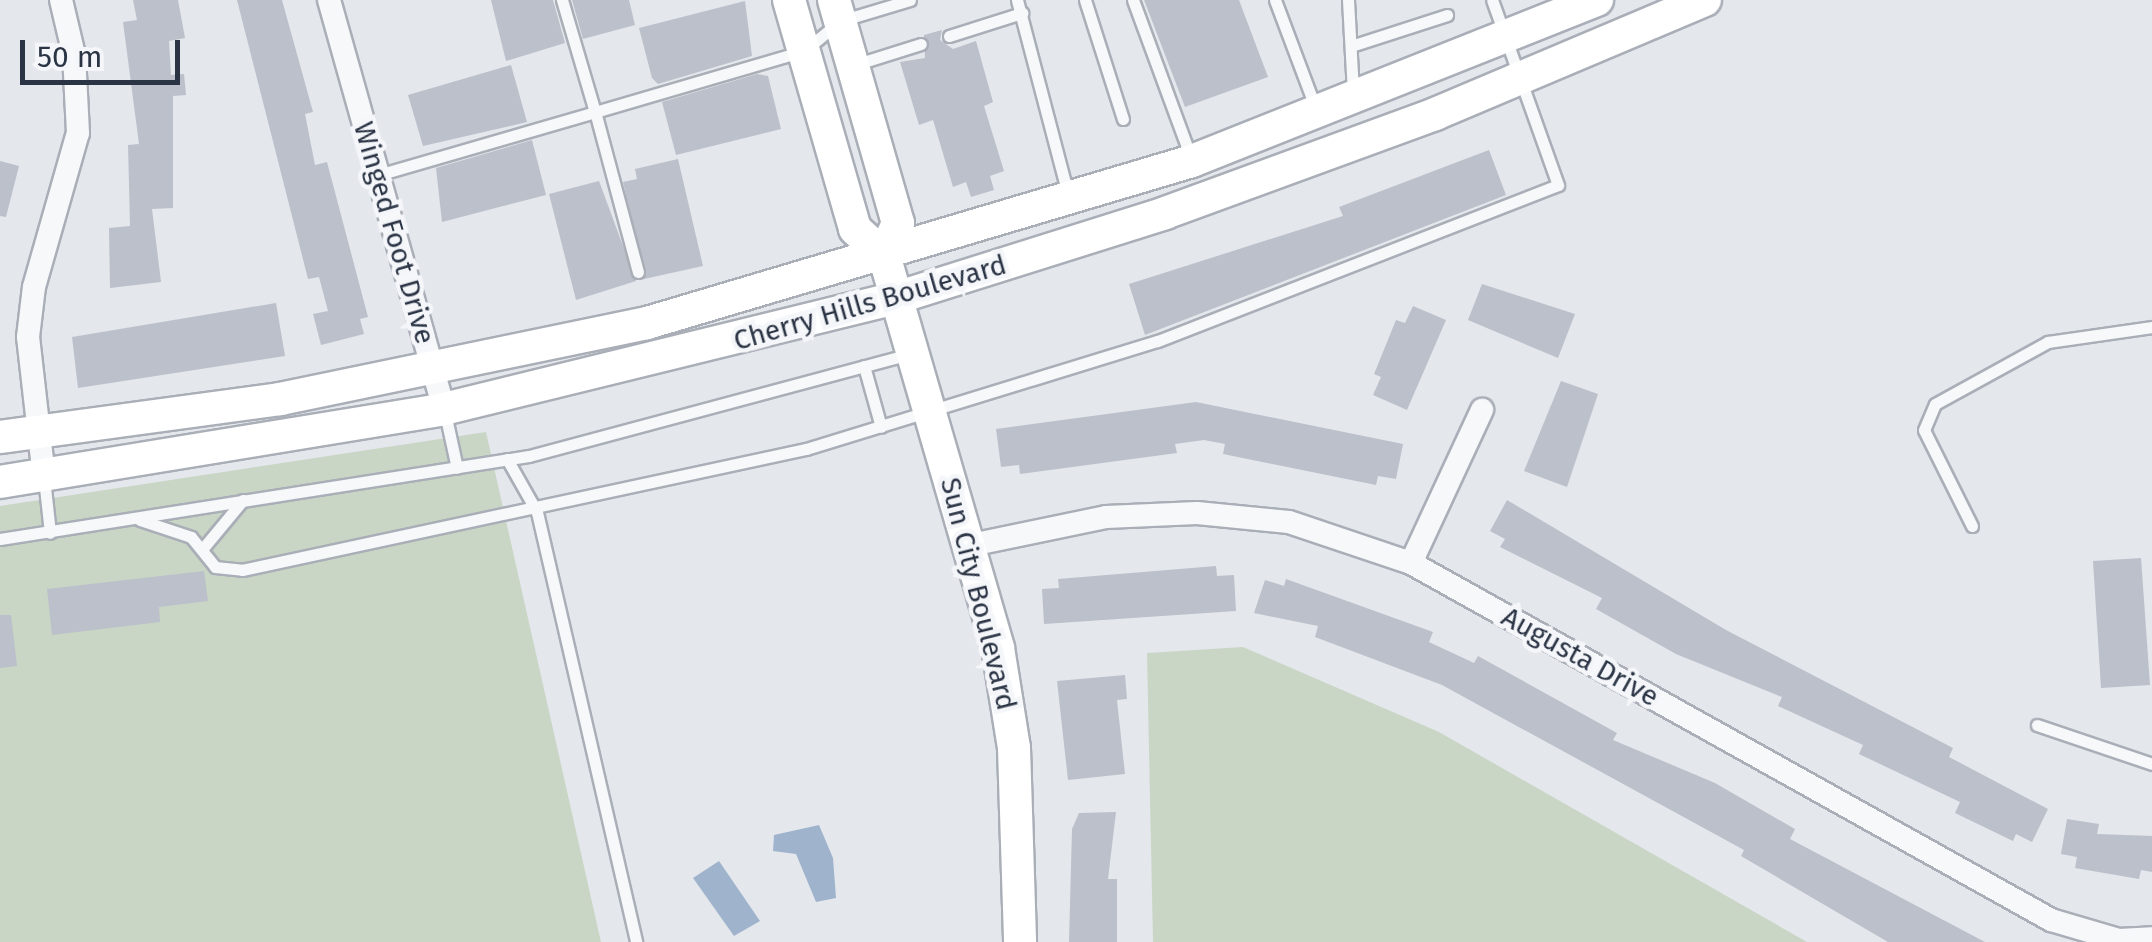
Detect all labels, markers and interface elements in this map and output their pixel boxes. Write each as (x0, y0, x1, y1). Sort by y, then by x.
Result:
scale bar (25, 20, 185, 82)
text: 50 m (37, 39, 102, 75)
street label: Winged Foot Drive (346, 118, 442, 348)
street label: Cherry Hills Boulevard (730, 248, 1010, 358)
street label: Sun City Boulevard (933, 474, 1023, 714)
street label: Augusta Drive (1496, 600, 1664, 714)

